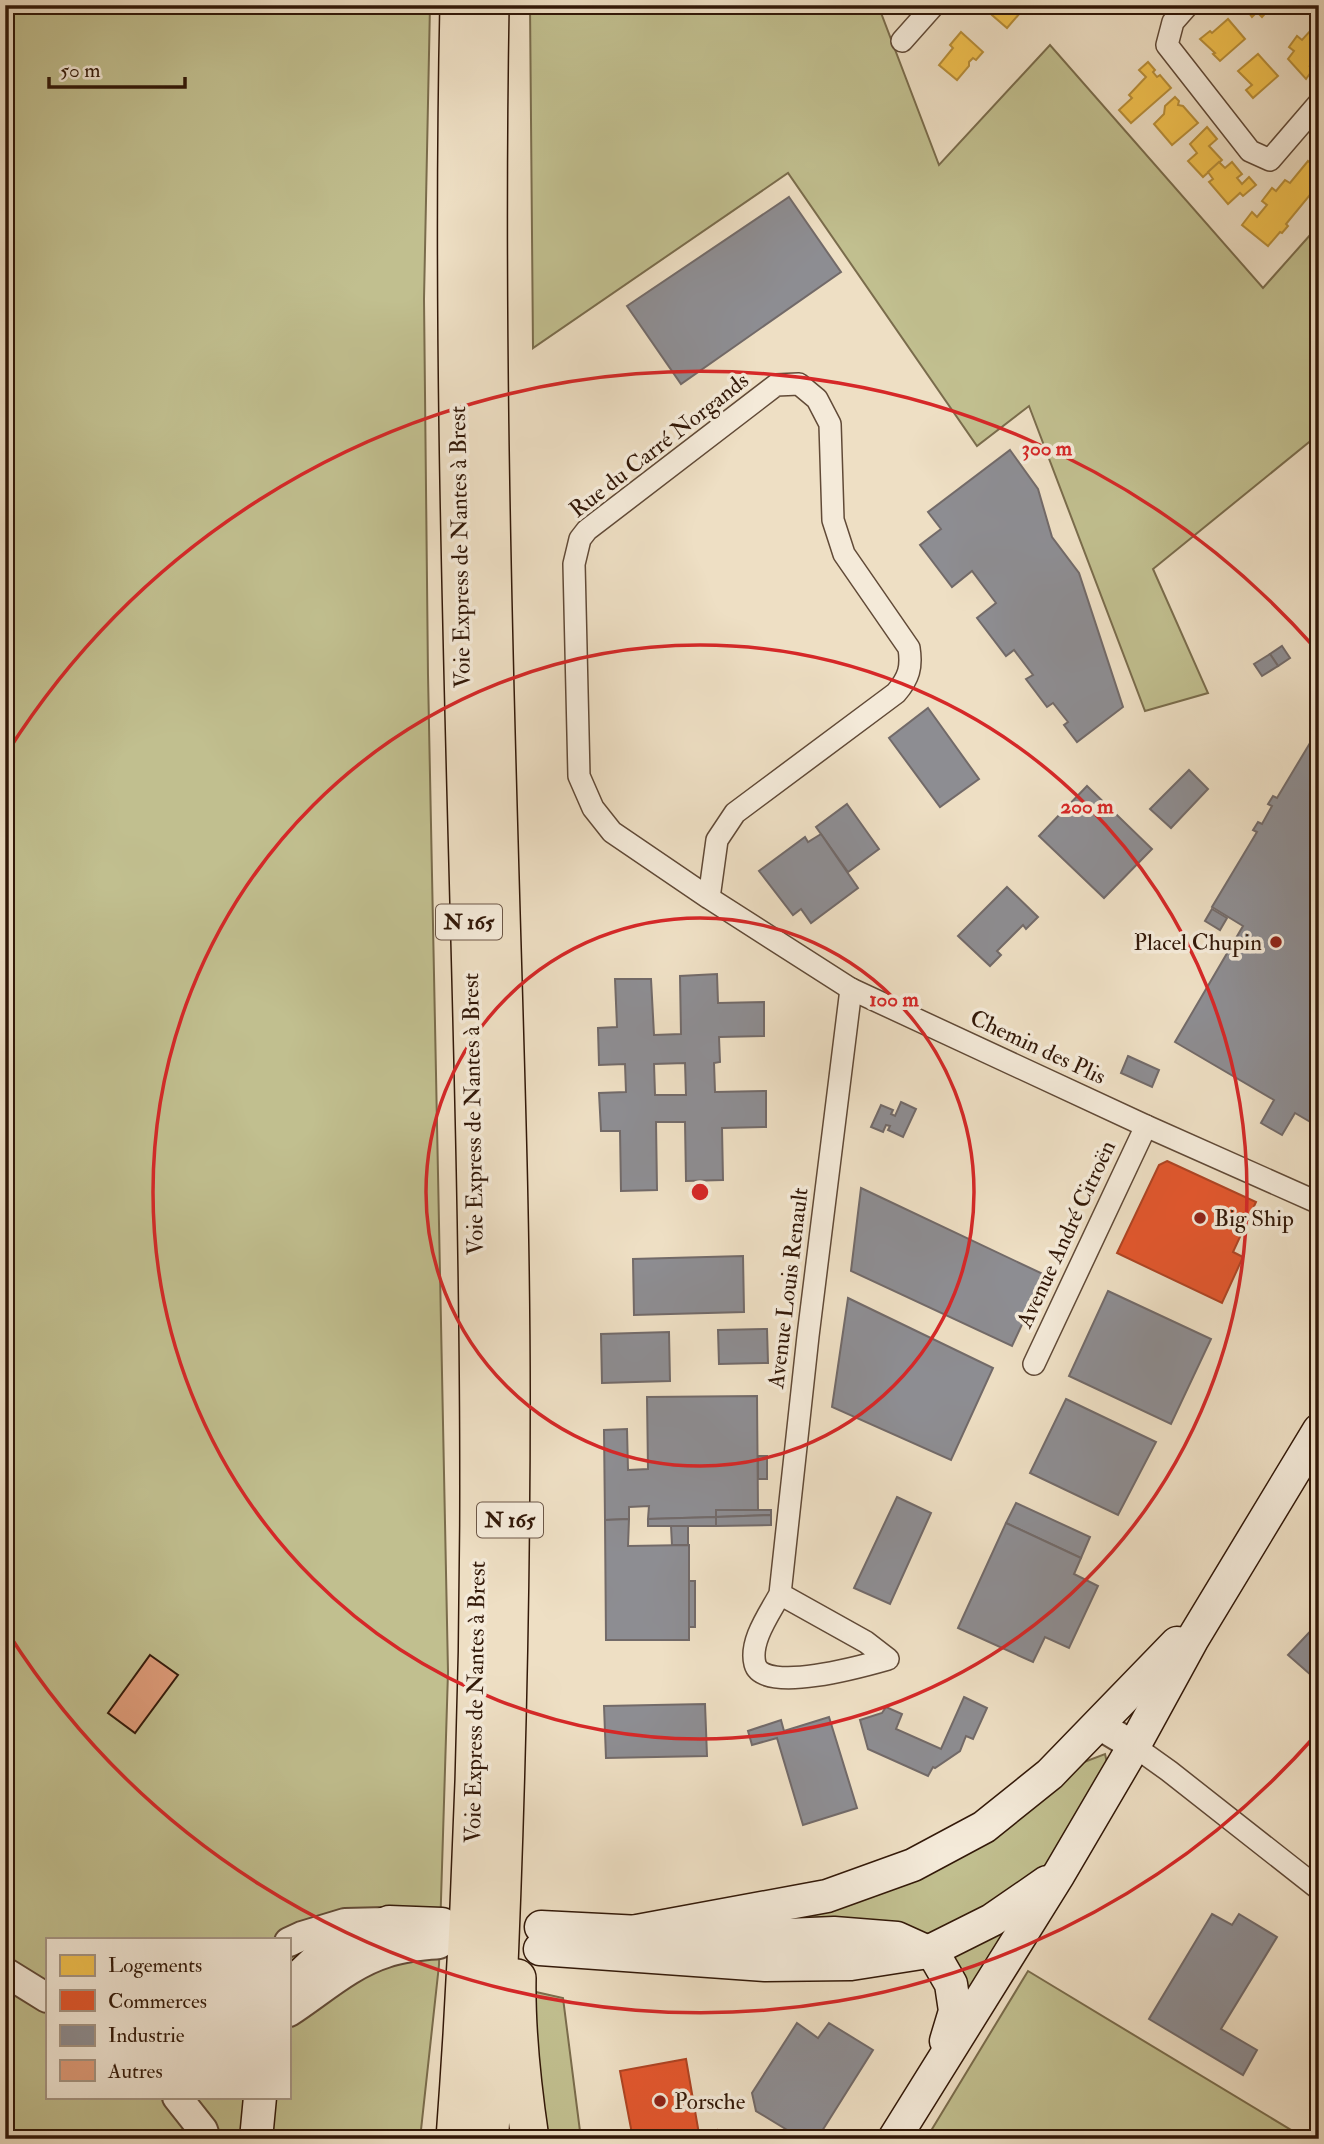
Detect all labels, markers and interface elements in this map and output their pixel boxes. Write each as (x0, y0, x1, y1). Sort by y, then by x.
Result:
scale bar (49, 46, 186, 90)
text: 50 m (60, 57, 101, 84)
street label: Rue du Carré Norgands (563, 366, 755, 524)
street label: Voie Express de Nantes à Brest (443, 406, 478, 688)
text: 300 m (1022, 435, 1073, 462)
text: 200 m (1061, 793, 1114, 820)
road number: N 165 (436, 904, 502, 940)
place label: Placel Chupin (1133, 928, 1262, 958)
marker: Placel Chupin (1268, 934, 1284, 950)
street label: Voie Express de Nantes à Brest (456, 973, 491, 1255)
text: 100 m (869, 986, 920, 1013)
street label: Chemin des Plis (966, 1003, 1110, 1091)
street label: Avenue André Citroën (1009, 1136, 1122, 1333)
centre of rings (688, 1180, 712, 1204)
street label: Avenue Louis Renault (761, 1186, 815, 1391)
place label: Big Ship (1214, 1204, 1294, 1234)
marker: Big Ship (1192, 1210, 1208, 1226)
road number: N 165 (477, 1502, 543, 1538)
street label: Voie Express de Nantes à Brest (458, 1561, 493, 1843)
legend (46, 1938, 290, 2098)
text: Logements (108, 1952, 202, 1979)
text: Commerces (108, 1988, 207, 2015)
text: Industrie (108, 2022, 185, 2049)
text: Autres (107, 2058, 163, 2085)
place label: Porsche (674, 2087, 746, 2116)
marker: Porsche (652, 2093, 668, 2109)

